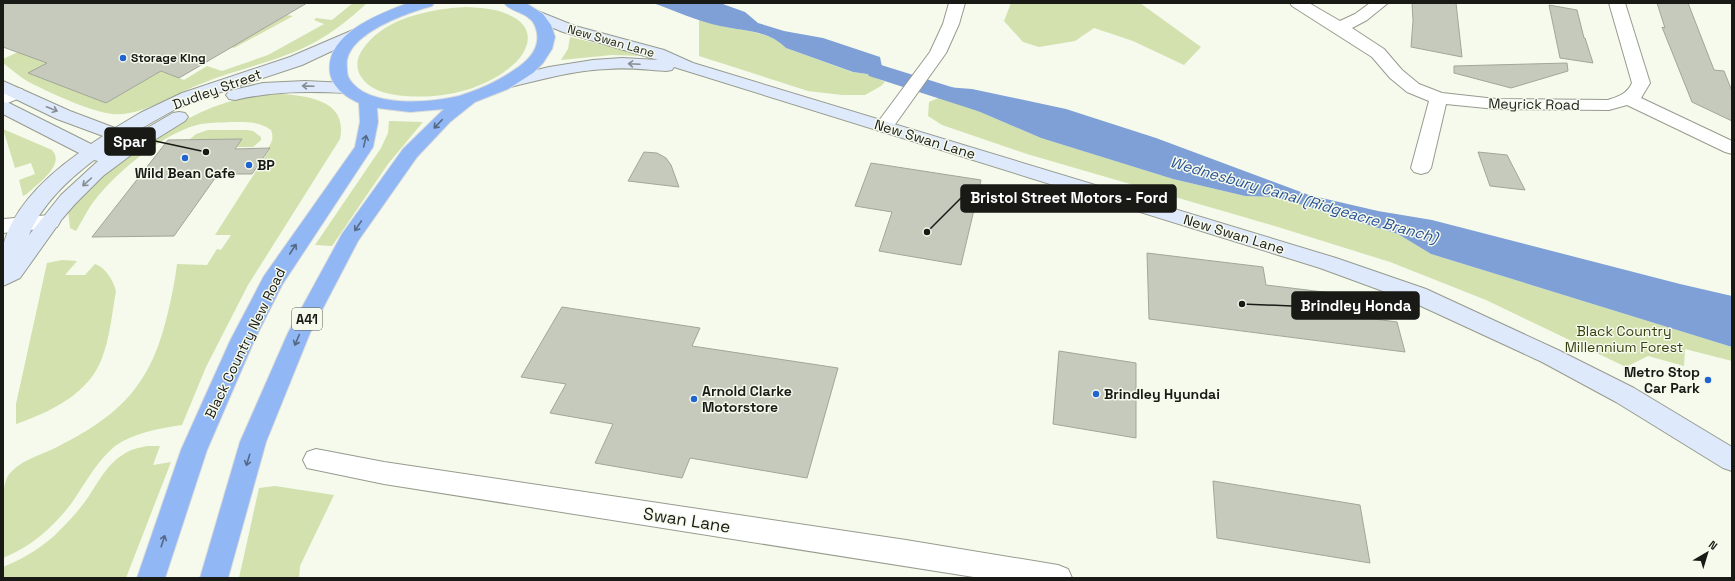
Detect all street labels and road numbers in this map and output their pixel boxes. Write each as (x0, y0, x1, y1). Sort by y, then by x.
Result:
street label: New Swan Lane (566, 21, 656, 61)
street label: Dudley Street (170, 65, 264, 113)
street label: Meyrick Road (1488, 94, 1580, 114)
street label: New Swan Lane (872, 115, 978, 163)
street label: New Swan Lane (1181, 210, 1287, 258)
street label: Black Country New Road (201, 265, 289, 421)
road number: A41 (292, 308, 322, 330)
street label: Swan Lane (642, 502, 732, 538)

